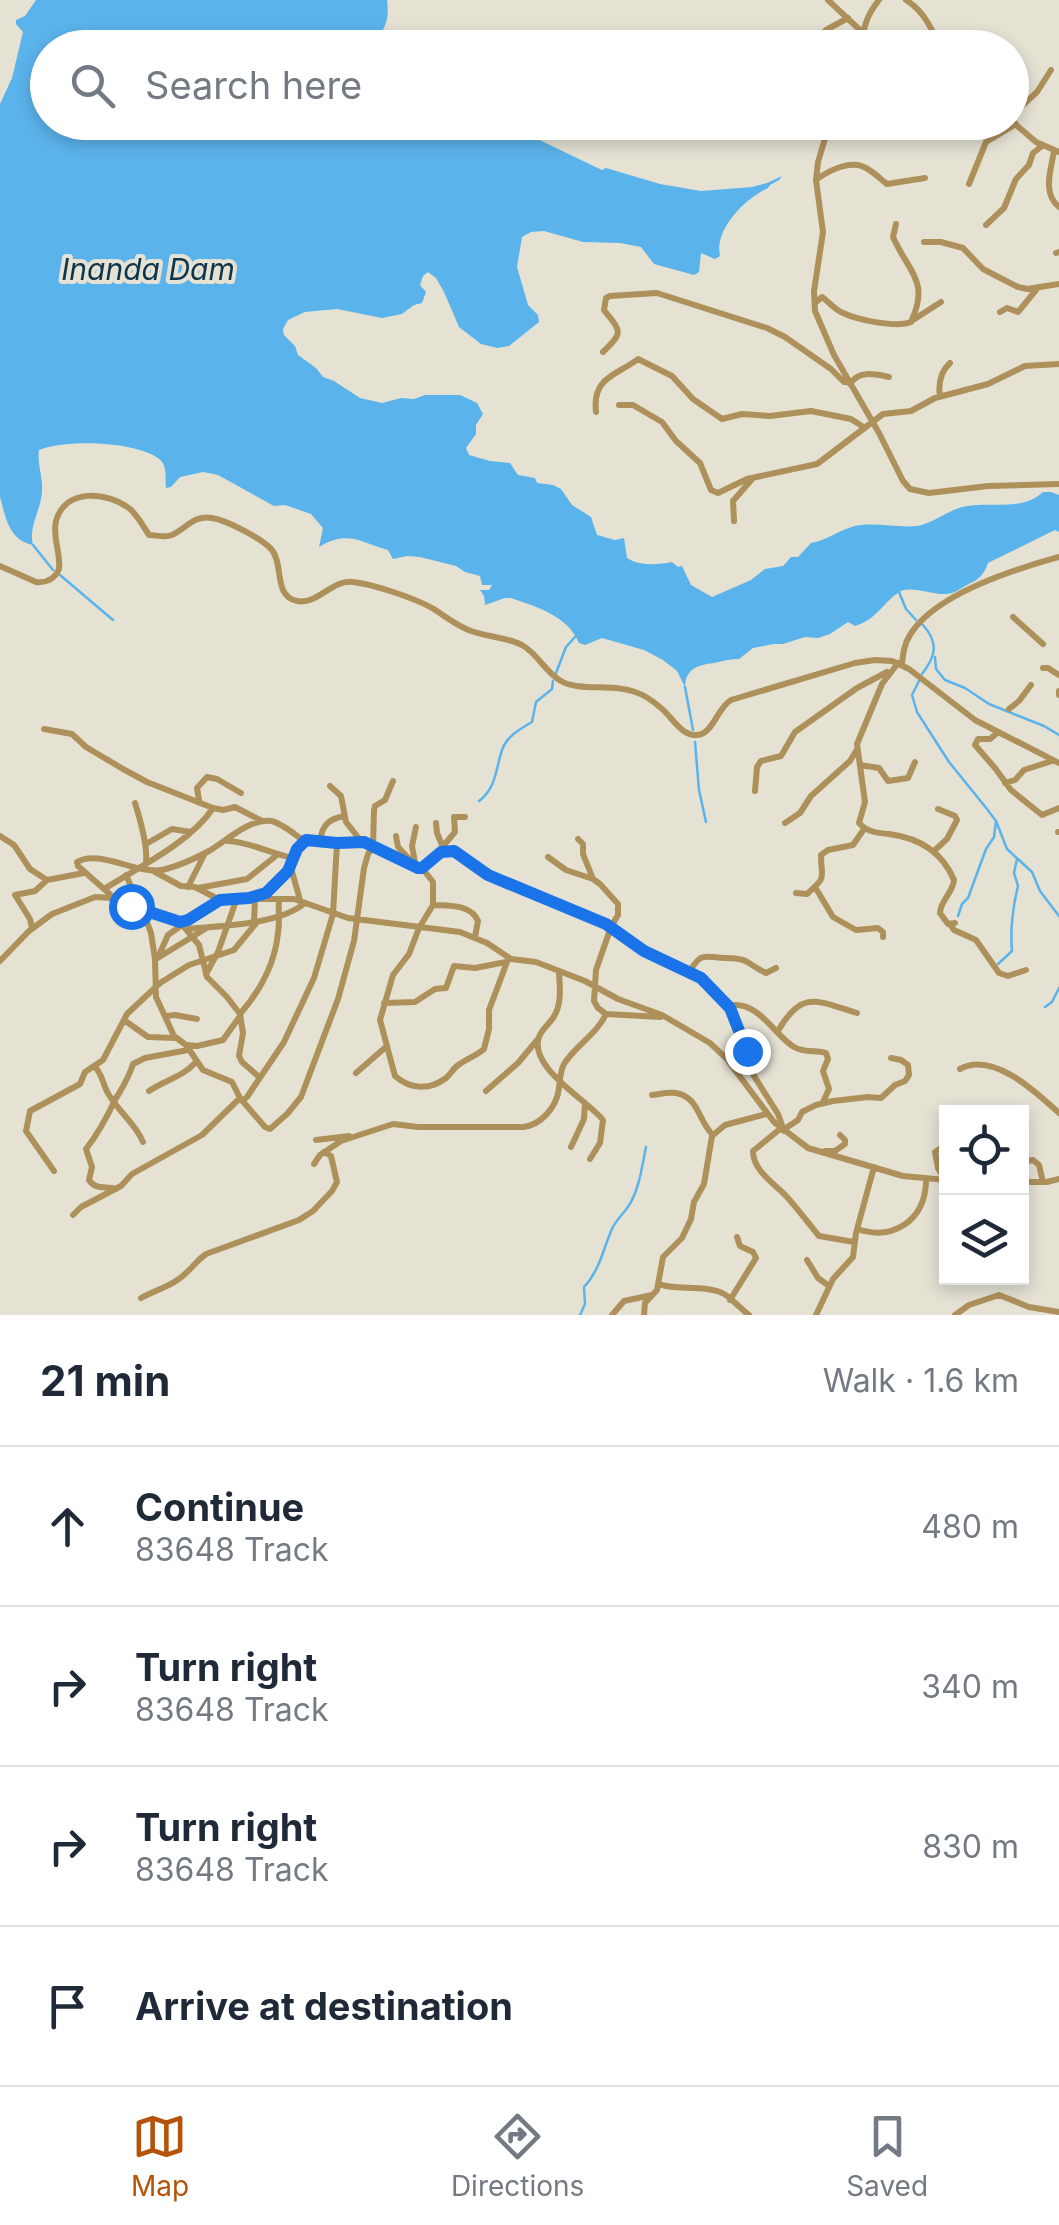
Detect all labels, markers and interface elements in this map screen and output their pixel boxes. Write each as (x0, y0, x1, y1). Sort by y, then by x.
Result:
search box (30, 30, 1029, 140)
icon: search (65, 58, 120, 113)
text: Search here (145, 62, 362, 108)
water label: Inanda Dam (61, 251, 235, 287)
route start (109, 884, 155, 930)
route end (725, 1029, 771, 1075)
map controls (939, 1105, 1029, 1285)
button: locate (939, 1105, 1029, 1195)
button: layers (939, 1195, 1029, 1285)
text: 21 min (40, 1355, 170, 1406)
text: Walk · 1.6 km (823, 1361, 1019, 1400)
text: Continue (135, 1484, 304, 1530)
icon: ahead (40, 1499, 95, 1554)
text: 480 m (921, 1507, 1019, 1546)
text: 83648 Track (135, 1530, 329, 1569)
text: Turn right (135, 1644, 317, 1690)
icon: right (40, 1659, 95, 1714)
text: 340 m (921, 1667, 1019, 1706)
text: 83648 Track (135, 1690, 329, 1729)
text: Turn right (135, 1804, 317, 1850)
icon: right (40, 1819, 95, 1874)
text: 830 m (922, 1827, 1019, 1866)
text: 83648 Track (135, 1850, 329, 1889)
icon: arrive (40, 1979, 95, 2034)
text: Arrive at destination (135, 1983, 513, 2029)
tab: Map (131, 2109, 189, 2203)
tab: Directions (451, 2109, 584, 2203)
tab: Saved (846, 2109, 928, 2203)

